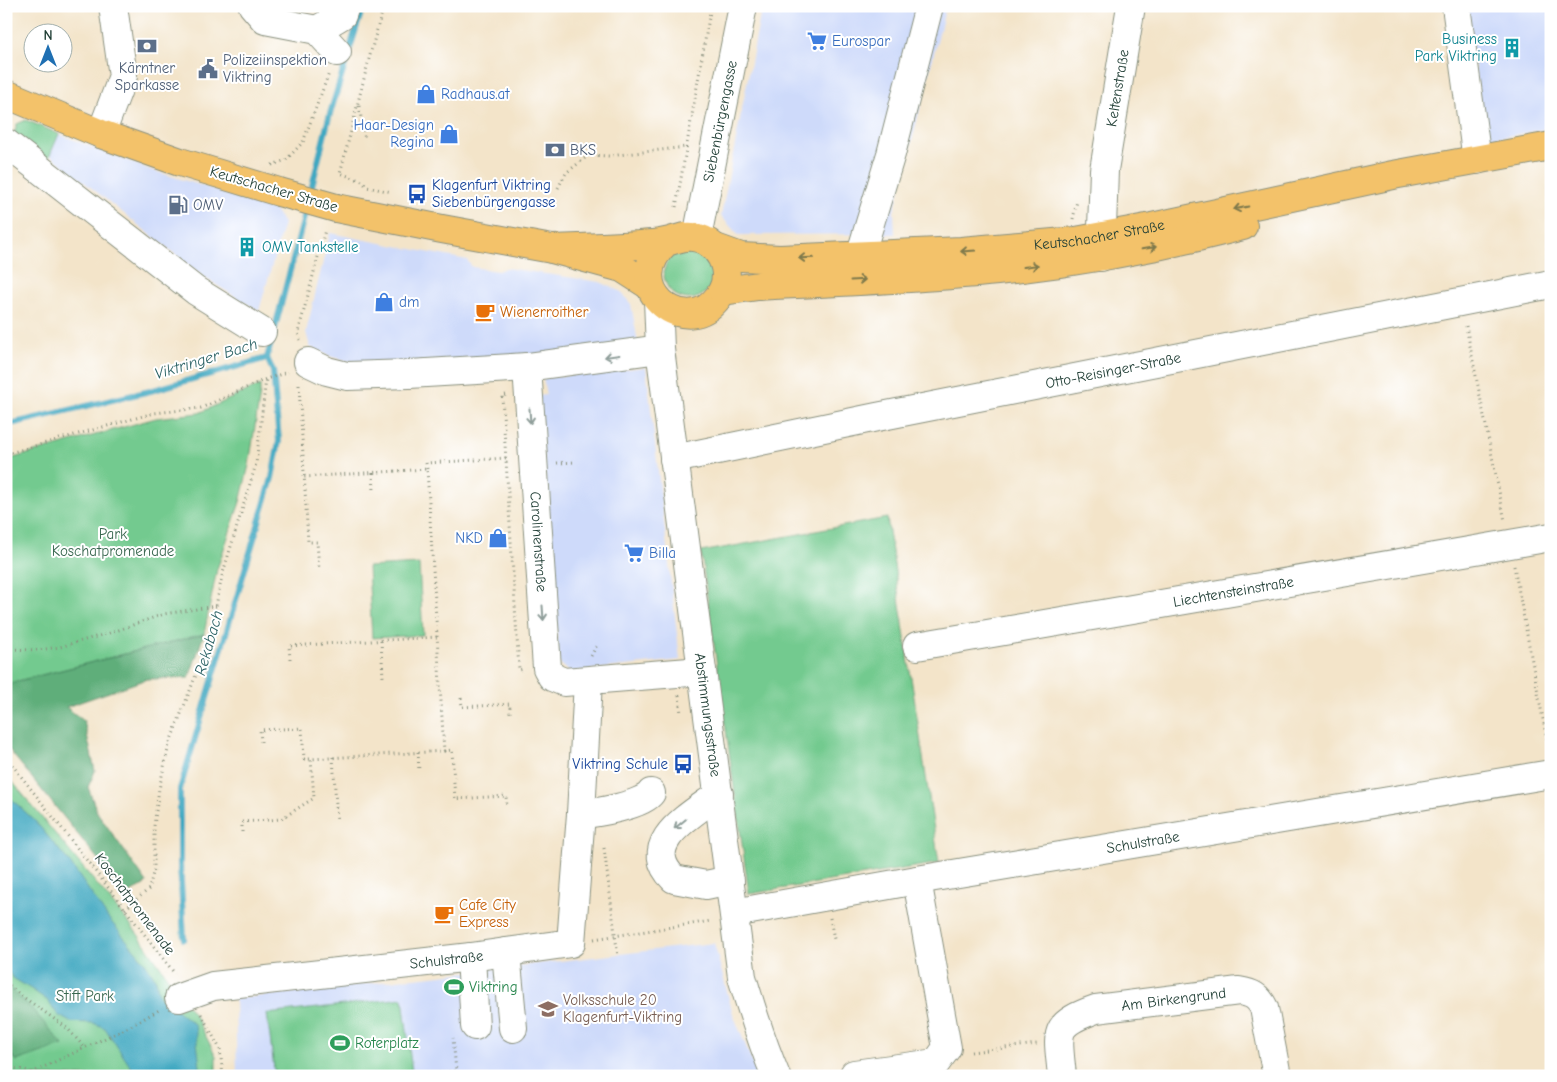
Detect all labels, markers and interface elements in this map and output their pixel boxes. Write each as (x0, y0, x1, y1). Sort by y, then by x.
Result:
north arrow (22, 22, 72, 72)
text: N (43, 27, 53, 44)
supermarket icon: Eurospar (806, 30, 828, 52)
place label: Business Park Viktring (1415, 30, 1497, 65)
place label: Eurospar (832, 32, 890, 50)
bank icon: Kärntner Sparkasse (136, 35, 158, 57)
building icon: Business Park Viktring (1501, 37, 1523, 59)
street label: Keltenstraße (1102, 48, 1133, 128)
place label: Polizeiinspektion Viktring (223, 51, 327, 86)
public building icon: Polizeiinspektion Viktring (197, 58, 219, 80)
street label: Siebenbürgengasse (699, 58, 741, 184)
place label: Kärntner Sparkasse (115, 59, 180, 94)
shop icon: Radhaus.at (415, 83, 437, 105)
place label: Radhaus.at (441, 85, 510, 103)
place label: Haar-Design Regina (353, 116, 434, 151)
shop icon: Haar-Design Regina (438, 123, 460, 145)
bank icon: BKS (544, 139, 566, 161)
place label: BKS (570, 141, 596, 159)
street label: Keutschacher Straße (208, 162, 340, 216)
place label: Klagenfurt Viktring Siebenbürgengasse (432, 176, 556, 211)
bus stop icon: Klagenfurt Viktring Siebenbürgengasse (406, 183, 428, 205)
fuel station icon: OMV (167, 194, 189, 216)
place label: OMV (193, 196, 223, 214)
one-way arrow (1234, 204, 1250, 213)
street label: Keutschacher Straße (1033, 215, 1167, 254)
building icon: OMV Tankstelle (236, 236, 258, 258)
place label: OMV Tankstelle (262, 238, 359, 256)
one-way arrow (1140, 243, 1156, 253)
one-way arrow (960, 246, 976, 255)
one-way arrow (798, 253, 814, 262)
one-way arrow (1023, 261, 1039, 271)
one-way arrow (850, 276, 866, 285)
shop icon: dm (373, 291, 395, 313)
place label: dm (399, 293, 419, 311)
cafe icon: Wienerroither (474, 301, 496, 323)
place label: Wienerroither (500, 303, 589, 321)
water label: Viktringer Bach (152, 335, 260, 383)
street label: Otto-Reisinger-Straße (1044, 348, 1183, 393)
one-way arrow (604, 351, 620, 361)
one-way arrow (526, 408, 535, 424)
street label: Carolinenstraße (526, 491, 551, 593)
park label: Park Koschatpromenade (52, 525, 175, 560)
shop icon: NKD (487, 527, 509, 549)
place label: NKD (455, 529, 483, 547)
supermarket icon: Billa (623, 542, 645, 564)
place label: Billa (649, 544, 676, 562)
street label: Liechtensteinstraße (1172, 572, 1296, 611)
one-way arrow (539, 605, 548, 621)
water label: Rekabach (191, 608, 227, 678)
street label: Abstimmungsstraße (691, 652, 725, 778)
bus stop icon: Viktring Schule (672, 753, 694, 775)
place label: Viktring Schule (572, 755, 668, 773)
one-way arrow (674, 819, 687, 830)
street label: Schulstraße (1105, 827, 1181, 857)
street label: Koschatpromenade (91, 850, 179, 959)
place label: Cafe City Express (459, 896, 516, 931)
cafe icon: Cafe City Express (433, 903, 455, 925)
street label: Schulstraße (409, 946, 485, 973)
sports icon: Viktring (443, 976, 465, 998)
place label: Viktring (469, 978, 518, 996)
street label: Am Birkengrund (1120, 984, 1227, 1015)
park label: Stift Park (56, 987, 115, 1005)
place label: Volksschule 20 Klagenfurt-Viktring (563, 991, 682, 1026)
school or university icon: Volksschule 20 Klagenfurt-Viktring (537, 998, 559, 1020)
sports icon: Roterplatz (329, 1032, 351, 1054)
place label: Roterplatz (355, 1034, 419, 1052)

